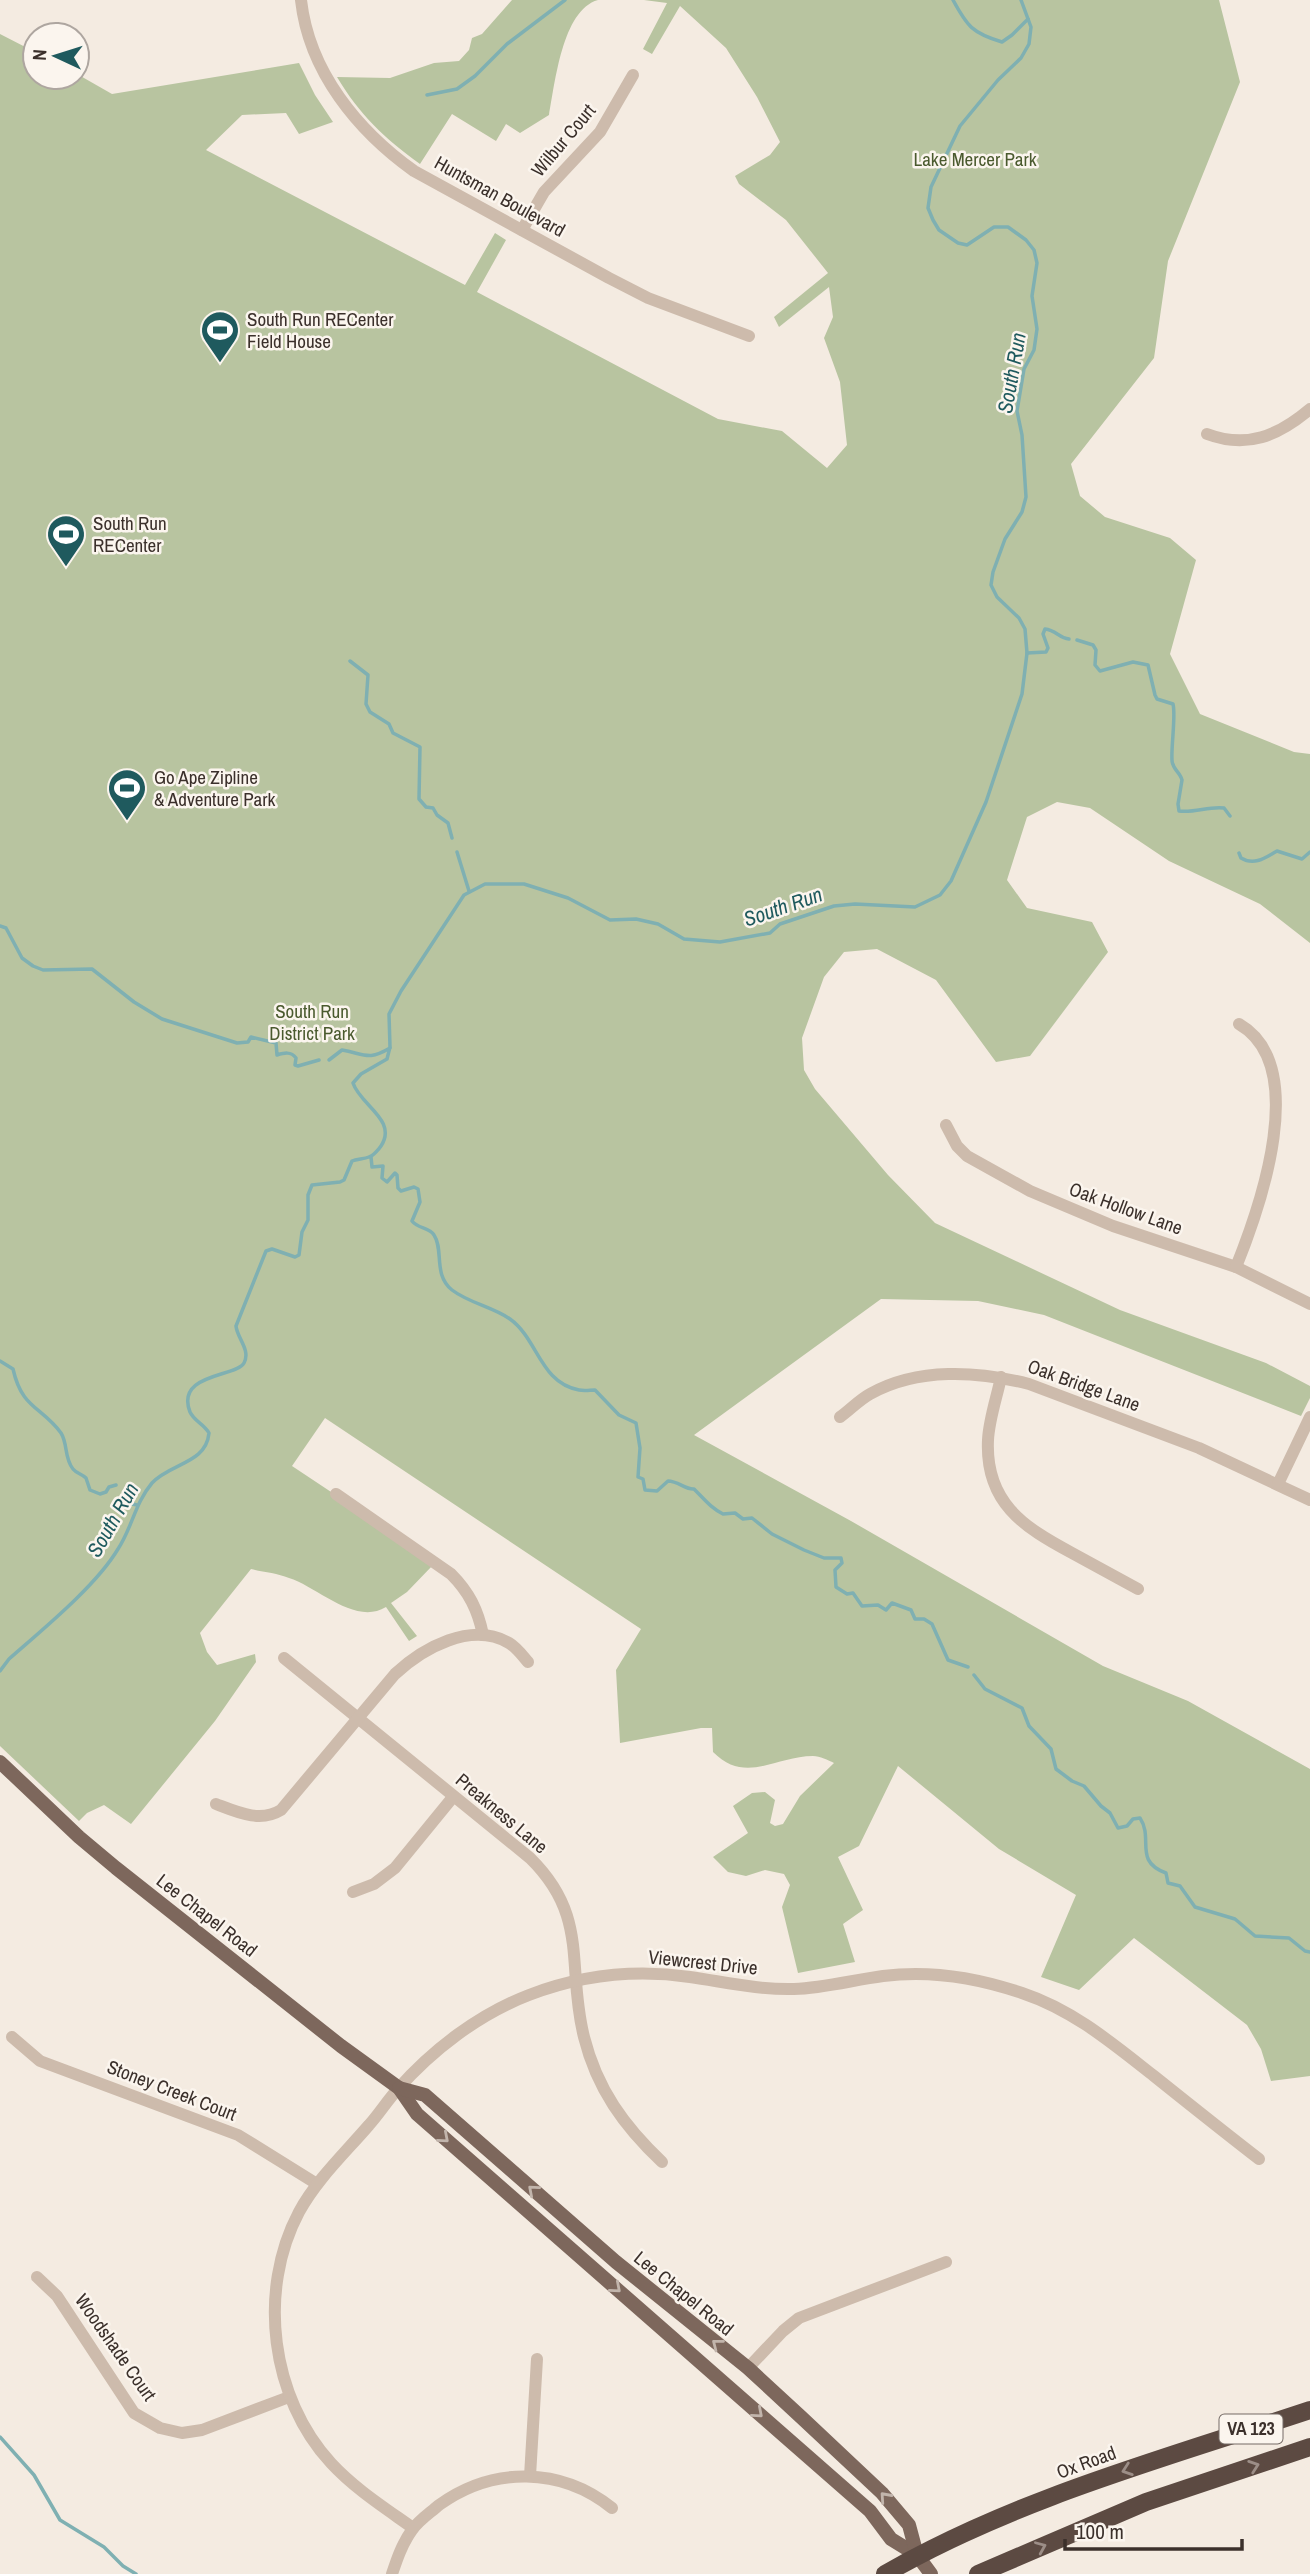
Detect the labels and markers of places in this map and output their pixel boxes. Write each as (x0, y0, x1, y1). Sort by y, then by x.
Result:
place label: South Run RECenter Field House (247, 306, 394, 354)
sports icon: South Run RECenter Field House (199, 309, 241, 364)
place label: South Run RECenter (93, 510, 167, 558)
sports icon: South Run RECenter (45, 513, 87, 568)
place label: Go Ape Zipline & Adventure Park (154, 764, 275, 812)
sports icon: Go Ape Zipline & Adventure Park (106, 767, 148, 822)

